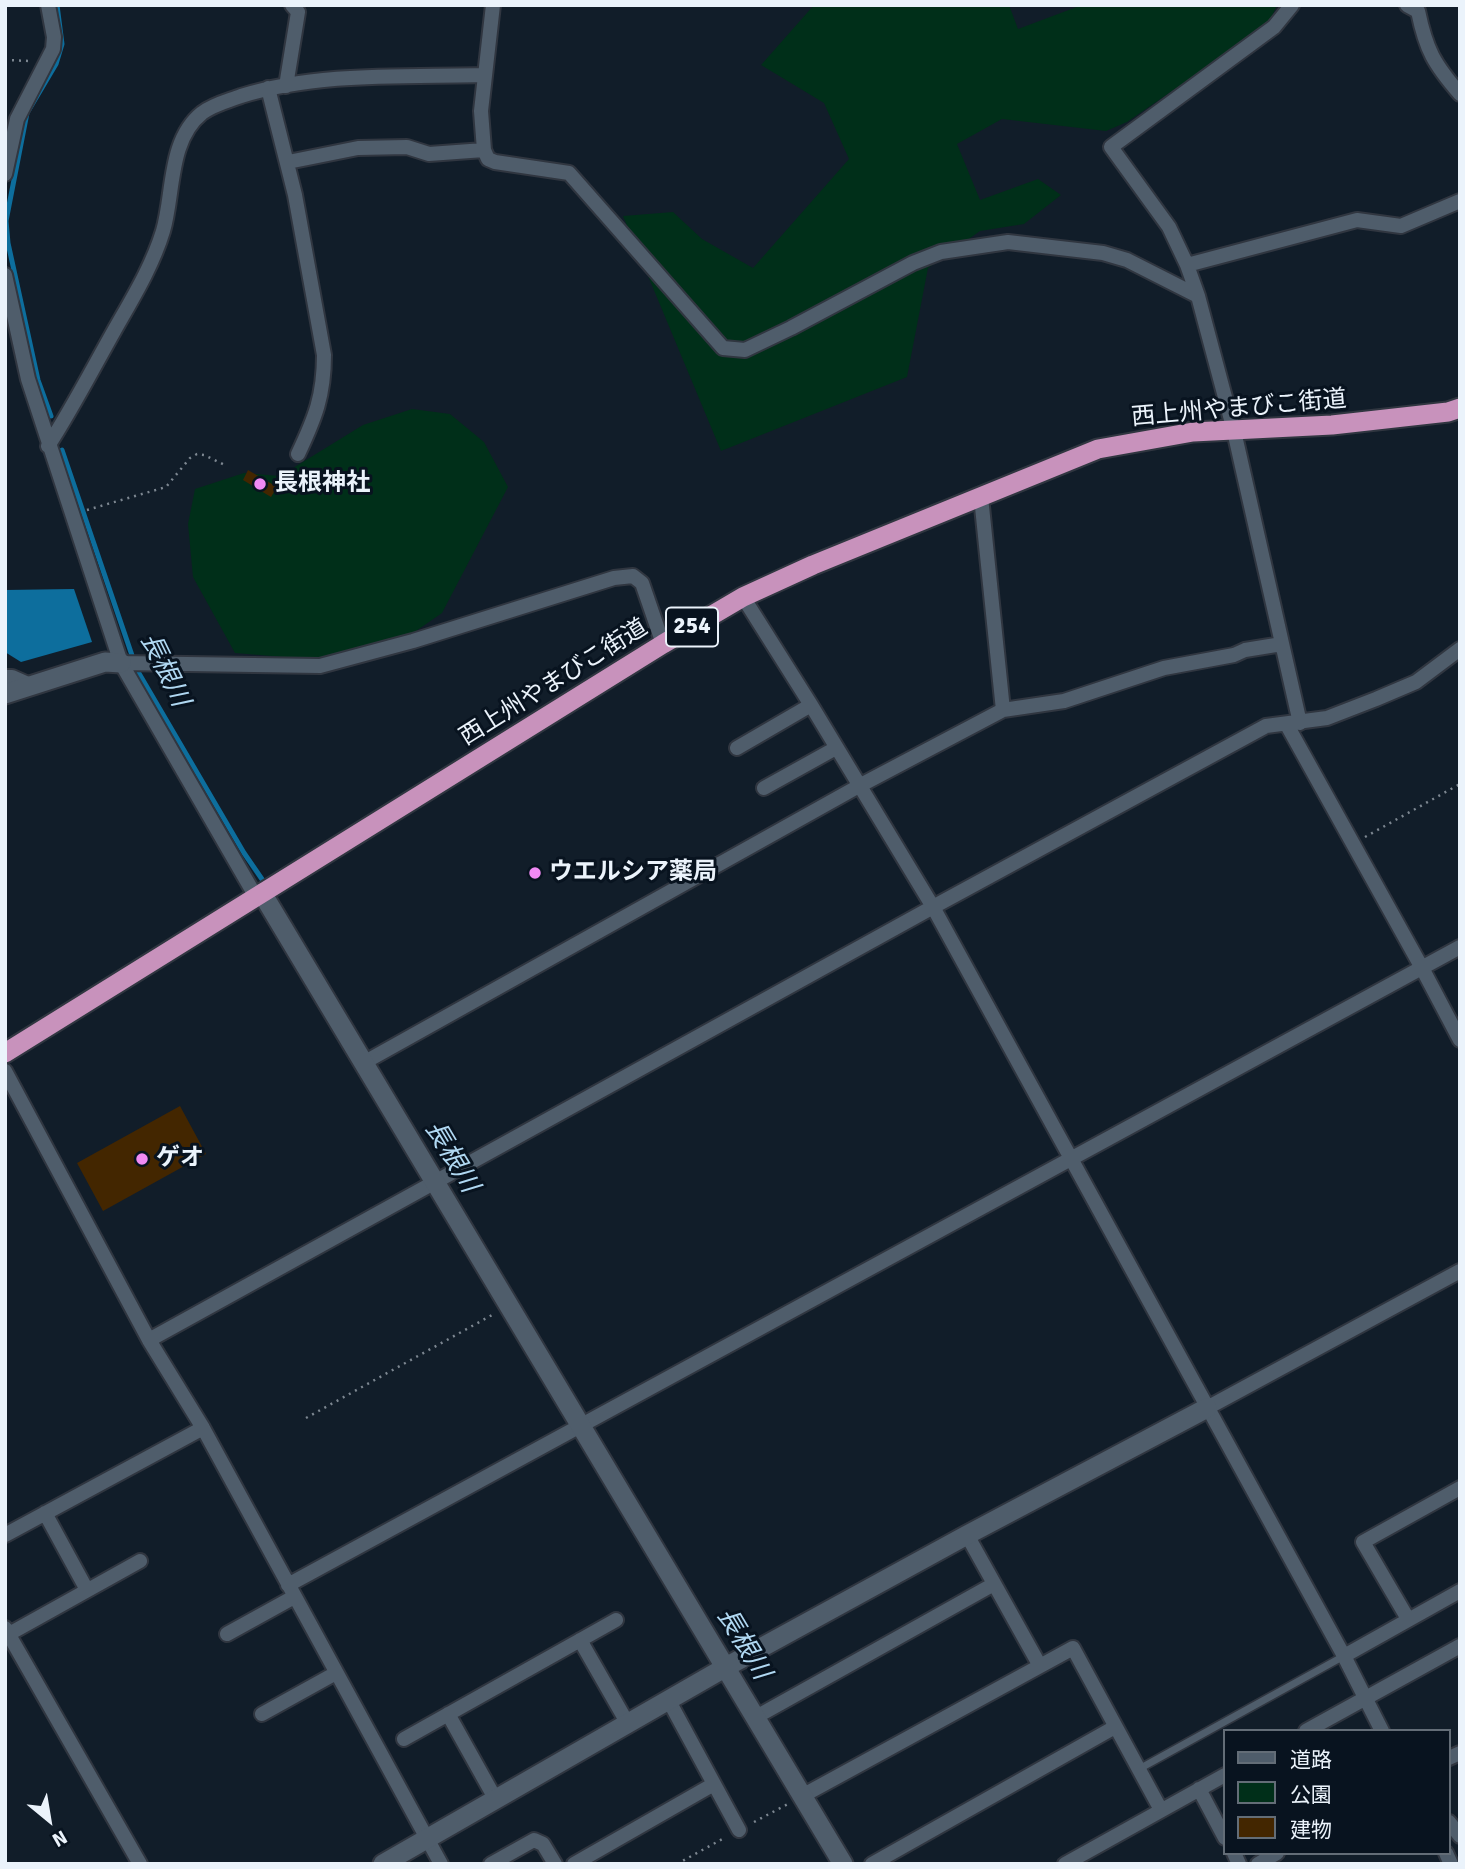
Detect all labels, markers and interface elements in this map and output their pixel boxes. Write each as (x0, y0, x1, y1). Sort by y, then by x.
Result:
street label: 西上州やまびこ街道 (1130, 385, 1348, 433)
place label: 長根神社 (274, 470, 370, 498)
marker: 長根神社 (252, 476, 268, 492)
road number: 254 (666, 608, 718, 646)
street label: 西上州やまびこ街道 (455, 614, 653, 752)
water label: 長根川 (133, 628, 195, 712)
place label: ウエルシア薬局 (549, 859, 717, 887)
marker: ウエルシア薬局 (527, 865, 543, 881)
water label: 長根川 (418, 1116, 484, 1198)
place label: ゲオ (156, 1145, 204, 1173)
marker: ゲオ (134, 1151, 150, 1167)
water label: 長根川 (710, 1603, 776, 1685)
legend (1224, 1729, 1451, 1855)
text: 道路 (1290, 1747, 1332, 1773)
text: 公園 (1290, 1782, 1332, 1808)
north arrow (14, 1785, 84, 1855)
text: 建物 (1290, 1817, 1332, 1843)
text: N (48, 1824, 71, 1852)

